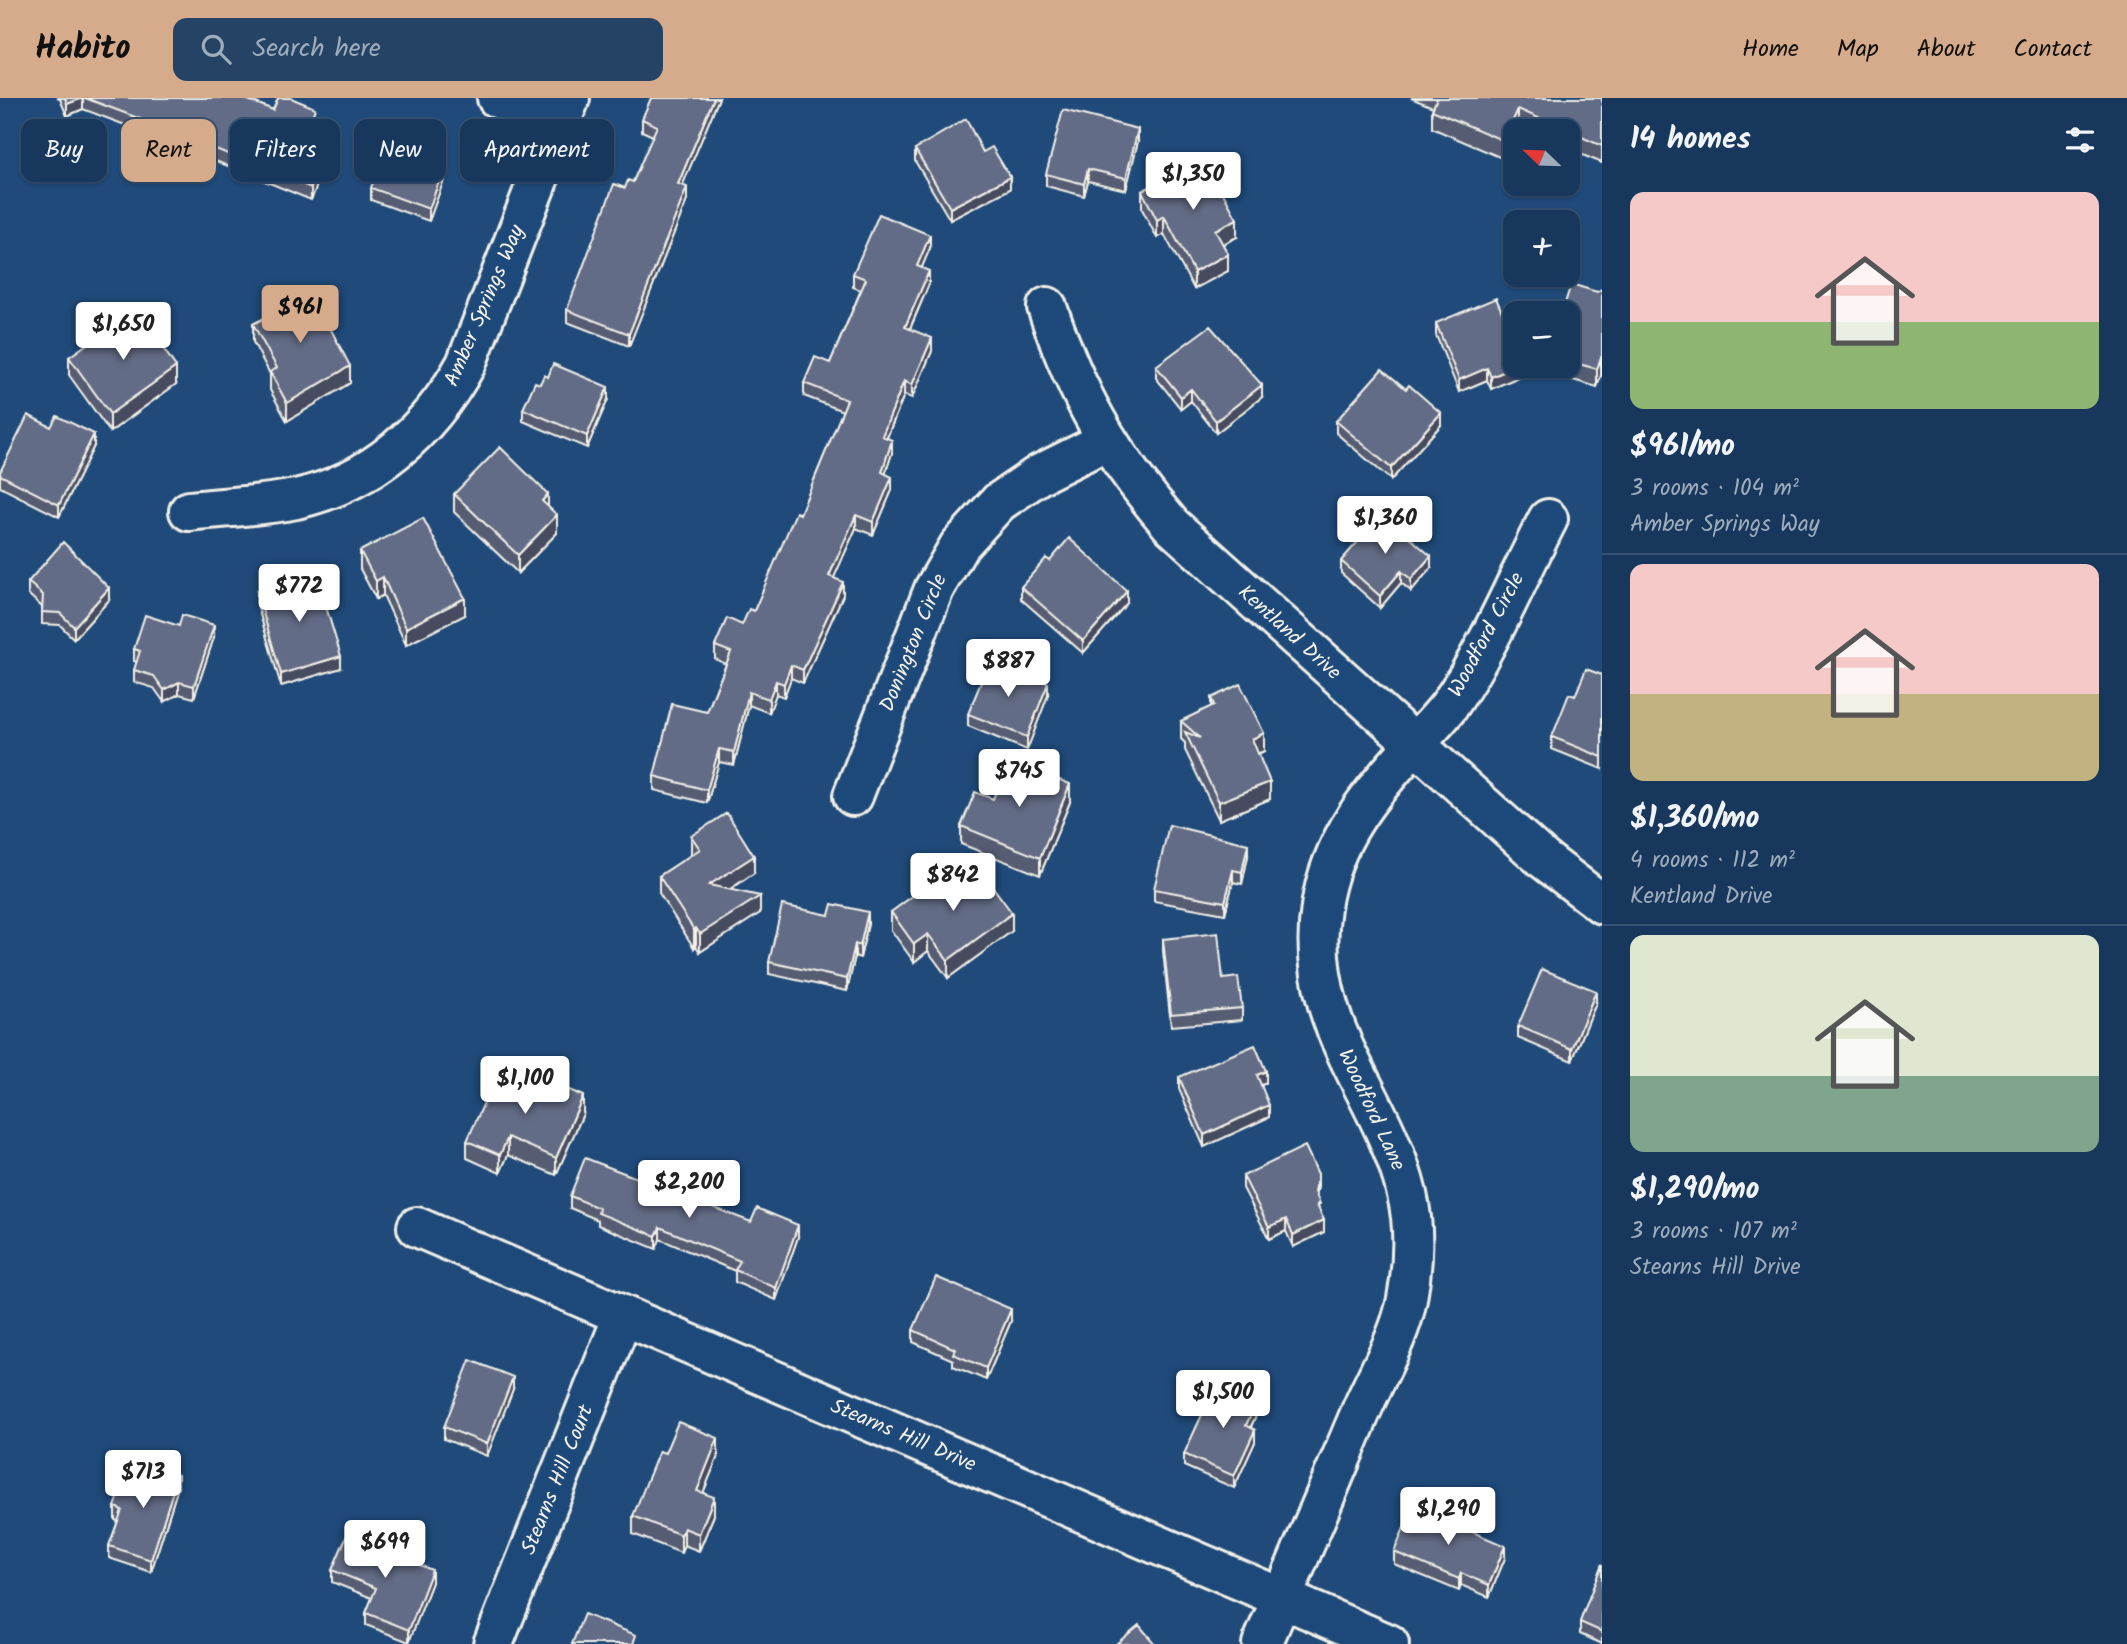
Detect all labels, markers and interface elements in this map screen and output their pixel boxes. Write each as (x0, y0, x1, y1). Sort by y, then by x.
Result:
search box (173, 18, 663, 81)
text: Habito (35, 23, 131, 76)
text: Search here (253, 28, 381, 70)
icon: search (197, 30, 235, 68)
text: Home (1742, 30, 1799, 69)
text: Map (1837, 30, 1879, 69)
text: About (1917, 30, 1975, 69)
text: Contact (2013, 30, 2092, 69)
text: 14 homes (1630, 116, 1751, 164)
chip: Buy (21, 119, 107, 182)
chip: Rent (121, 119, 216, 182)
chip: Filters (230, 119, 340, 182)
chip: New (354, 119, 446, 182)
chip: Apartment (460, 119, 614, 182)
north arrow (1503, 119, 1580, 196)
map controls (1503, 119, 1580, 378)
icon: filters (2061, 121, 2099, 159)
pin: $1,350 (1136, 152, 1250, 212)
text: $1,350 (1162, 157, 1224, 193)
button: + (1503, 210, 1580, 287)
street label: Amber Springs Way (436, 220, 534, 392)
icon: home (1802, 238, 1928, 364)
pin: $961 (259, 286, 341, 345)
text: $961 (278, 290, 322, 326)
button: − (1503, 301, 1580, 378)
pin: $1,650 (66, 302, 180, 362)
text: $1,650 (92, 307, 154, 343)
text: $961/mo (1630, 423, 1735, 471)
text: 3 rooms · 104 m² (1630, 471, 1799, 507)
pin: $1,360 (1328, 496, 1442, 556)
text: $1,360 (1353, 501, 1417, 537)
text: Amber Springs Way (1630, 507, 1820, 543)
pin: $772 (258, 564, 340, 624)
street label: Woodford Circle (1440, 566, 1534, 704)
text: $772 (275, 569, 323, 605)
street label: Donington Circle (871, 569, 957, 717)
street label: Kentland Drive (1230, 577, 1349, 689)
icon: home (1802, 610, 1928, 736)
pin: $887 (967, 640, 1049, 699)
text: $887 (982, 644, 1034, 680)
pin: $745 (978, 750, 1060, 809)
text: $745 (995, 754, 1043, 790)
text: $1,360/mo (1630, 795, 1759, 843)
text: 4 rooms · 112 m² (1630, 843, 1795, 879)
pin: $842 (912, 854, 994, 913)
text: $842 (926, 858, 980, 894)
text: Kentland Drive (1630, 879, 1772, 915)
icon: home (1802, 981, 1928, 1107)
street label: Woodford Lane (1328, 1044, 1414, 1177)
pin: $1,100 (468, 1056, 582, 1116)
text: $1,100 (496, 1061, 554, 1097)
pin: $2,200 (632, 1160, 746, 1220)
text: $2,200 (654, 1165, 724, 1201)
text: $1,290/mo (1630, 1166, 1759, 1214)
text: 3 rooms · 107 m² (1630, 1214, 1797, 1250)
text: Stearns Hill Drive (1630, 1250, 1801, 1286)
pin: $1,500 (1166, 1370, 1280, 1430)
text: $1,500 (1192, 1375, 1254, 1411)
street label: Stearns Hill Drive (825, 1390, 982, 1482)
street label: Stearns Hill Court (513, 1399, 603, 1560)
pin: $713 (102, 1450, 184, 1510)
text: $713 (121, 1455, 165, 1491)
pin: $1,290 (1391, 1488, 1505, 1547)
text: $1,290 (1416, 1492, 1480, 1528)
pin: $699 (344, 1520, 426, 1580)
text: $699 (360, 1525, 410, 1561)

